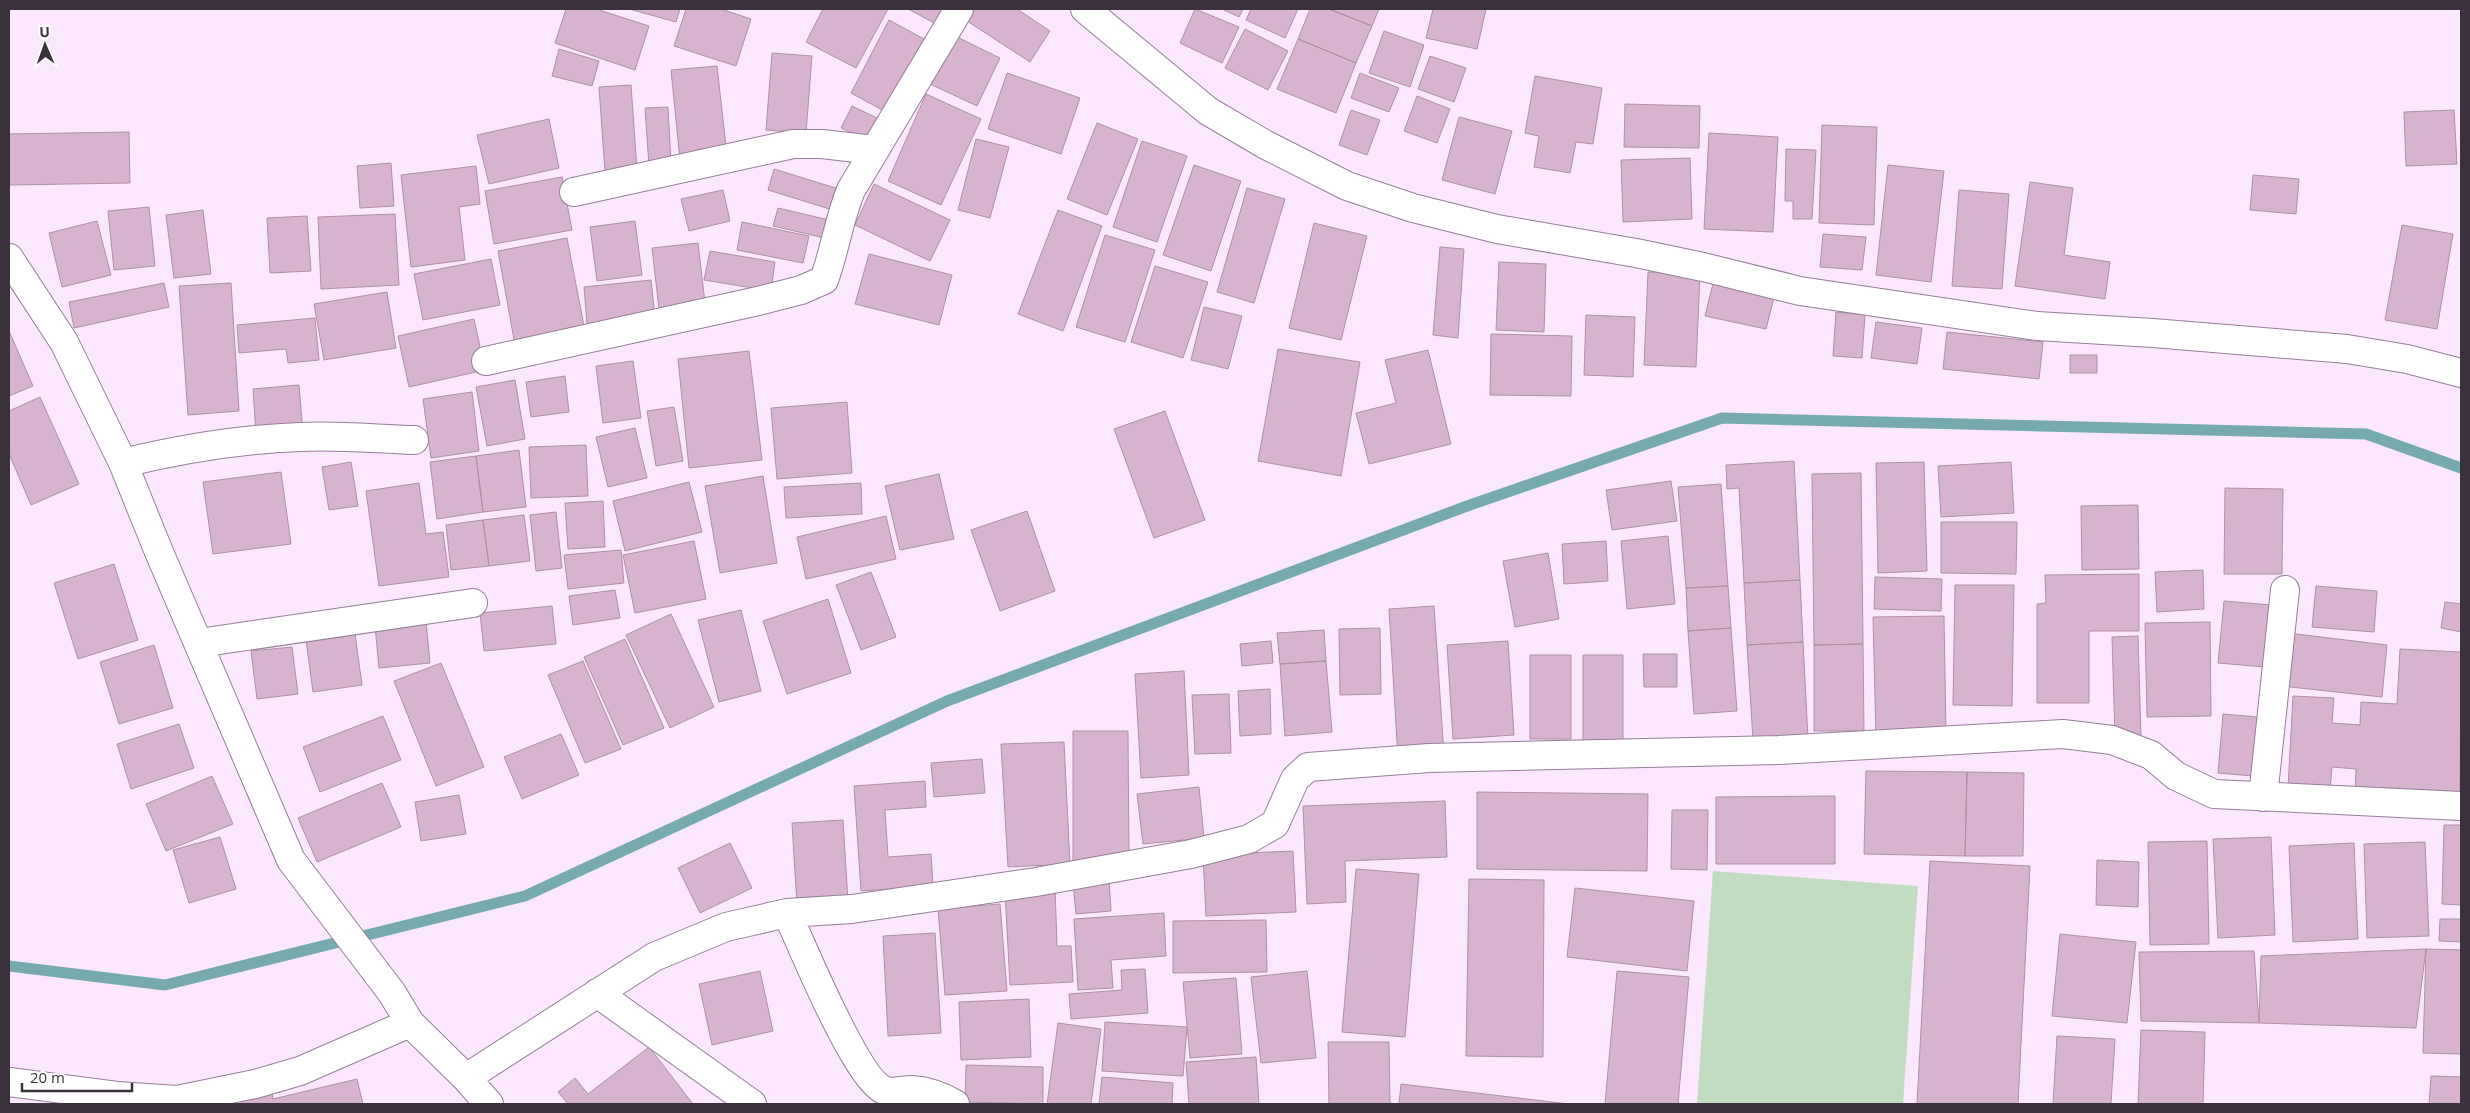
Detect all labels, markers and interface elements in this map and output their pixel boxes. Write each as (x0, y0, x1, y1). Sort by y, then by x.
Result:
north arrow (20, 20, 70, 70)
text: U (39, 22, 50, 41)
scale bar (22, 1060, 132, 1092)
text: 20 m (30, 1067, 65, 1087)

